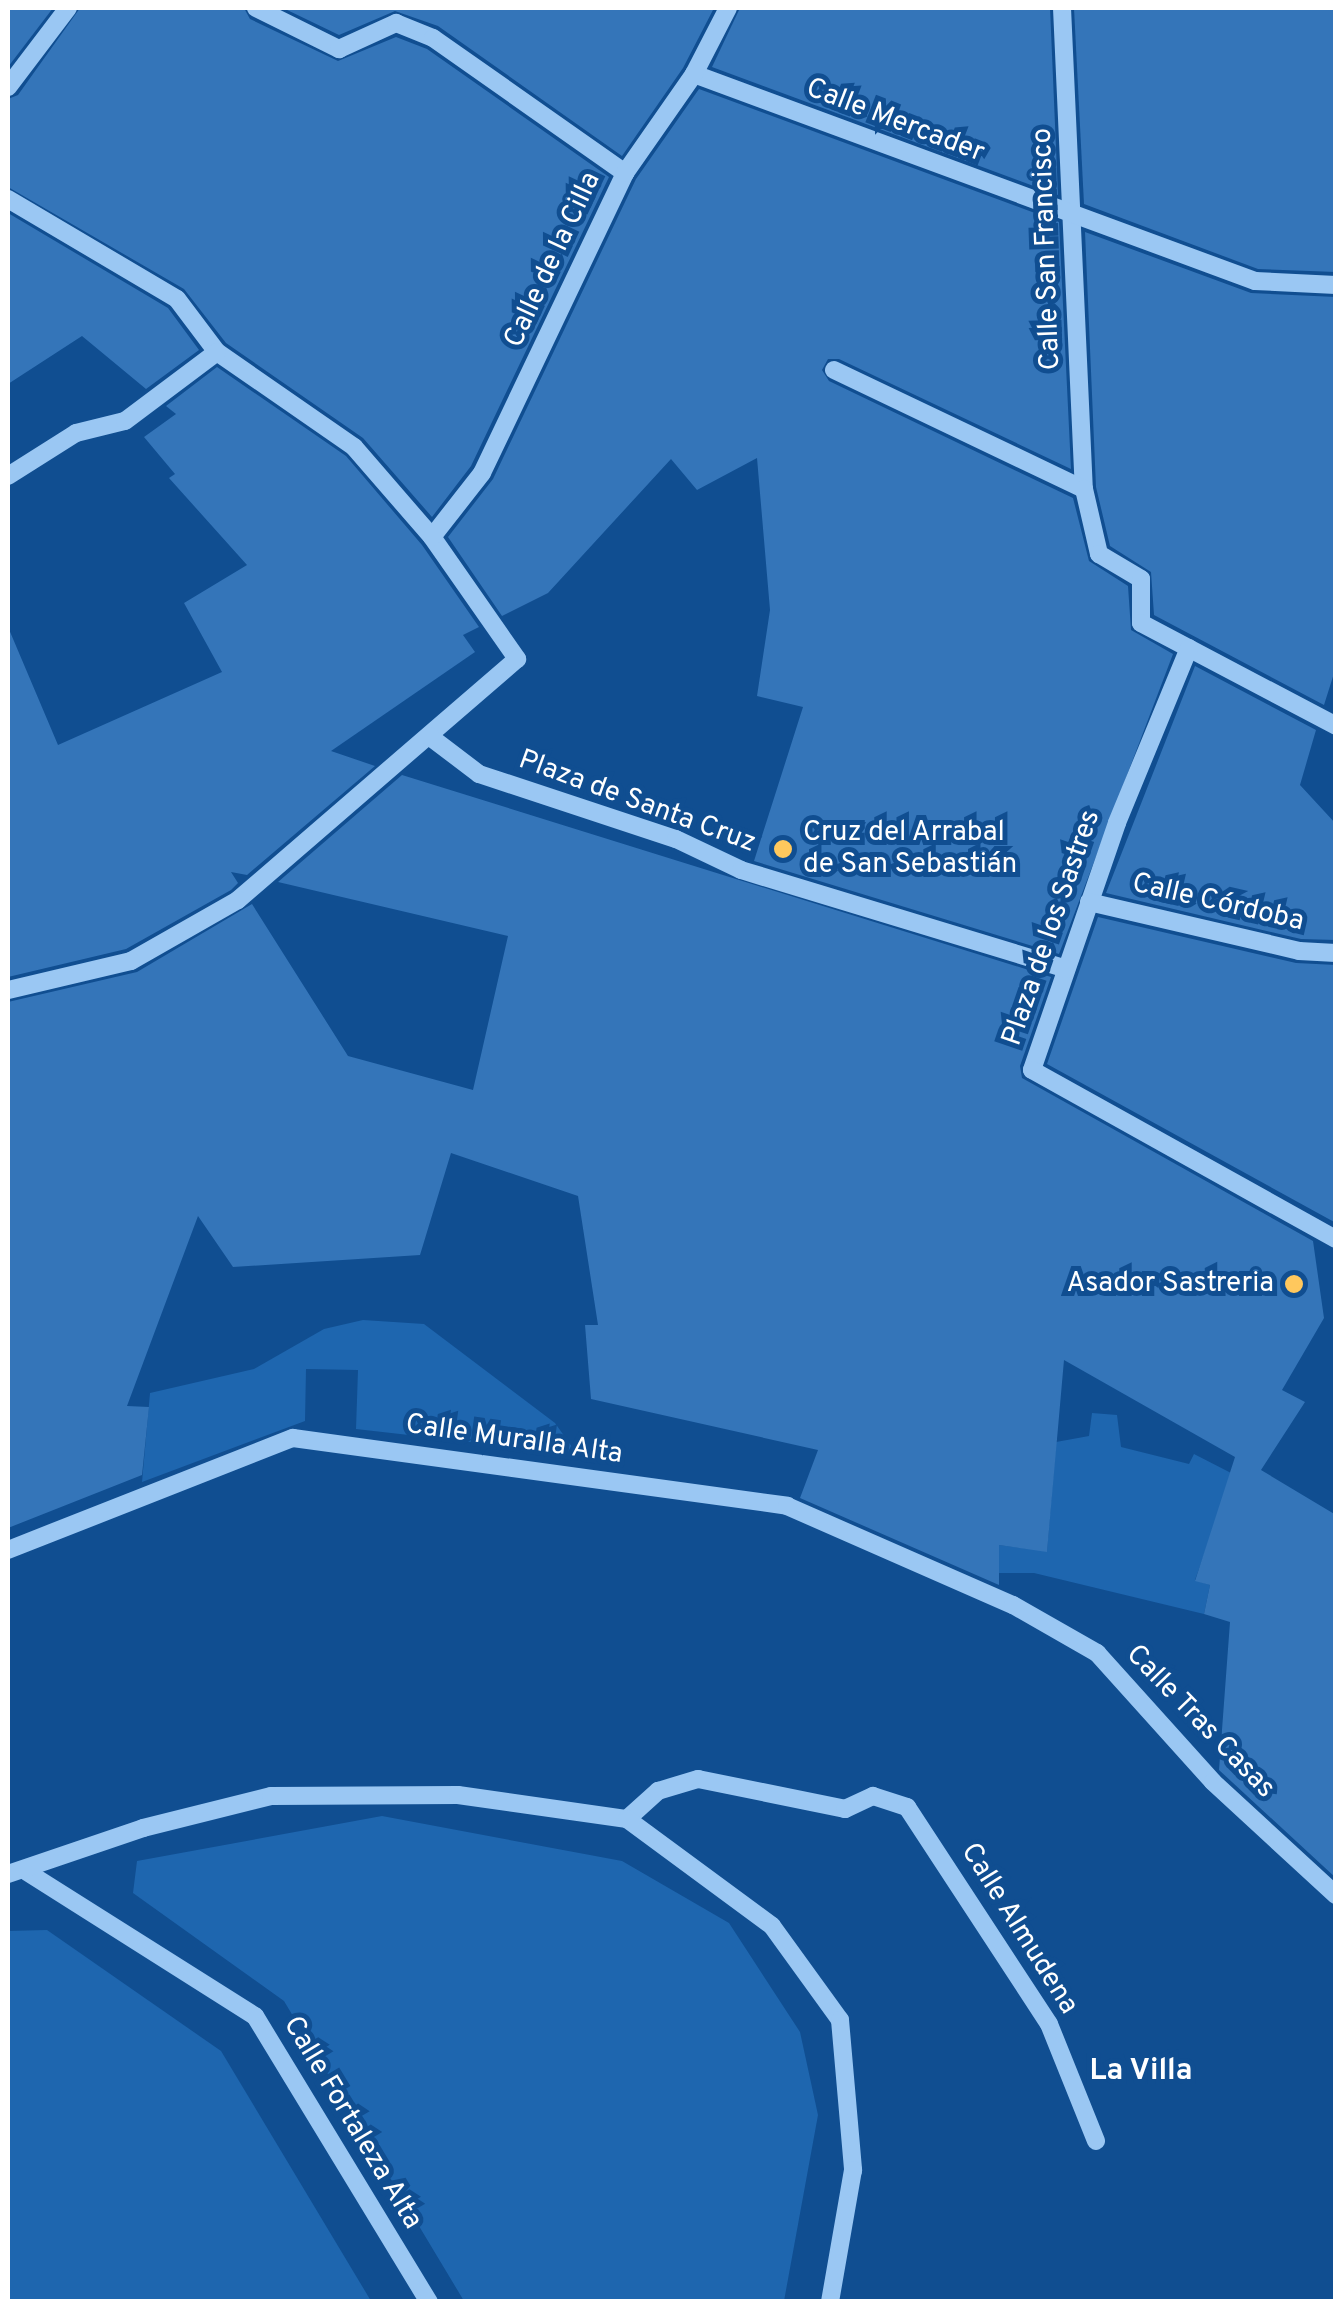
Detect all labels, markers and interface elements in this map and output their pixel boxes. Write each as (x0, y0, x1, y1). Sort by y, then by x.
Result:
street label: Calle Mercader (801, 72, 989, 170)
street label: Calle San Francisco (1026, 127, 1068, 371)
street label: Calle de la Cilla (498, 167, 608, 353)
street label: Plaza de Santa Cruz (514, 743, 760, 861)
street label: Plaza de los Sastres (996, 806, 1108, 1050)
place label: Cruz del Arrabal de San Sebastián (803, 816, 1017, 882)
marker: Cruz del Arrabal de San Sebastián (772, 838, 794, 860)
street label: Calle Córdoba (1129, 867, 1307, 939)
place label: Asador Sastreria (1066, 1267, 1274, 1301)
marker: Asador Sastreria (1283, 1273, 1305, 1295)
street label: Calle Muralla Alta (403, 1408, 625, 1472)
street label: Calle Tras Casas (1118, 1638, 1282, 1806)
street label: Calle Almudena (953, 1837, 1085, 2021)
street label: Calle Fortaleza Alta (275, 2010, 429, 2236)
district label: La Villa (1089, 2054, 1193, 2090)

